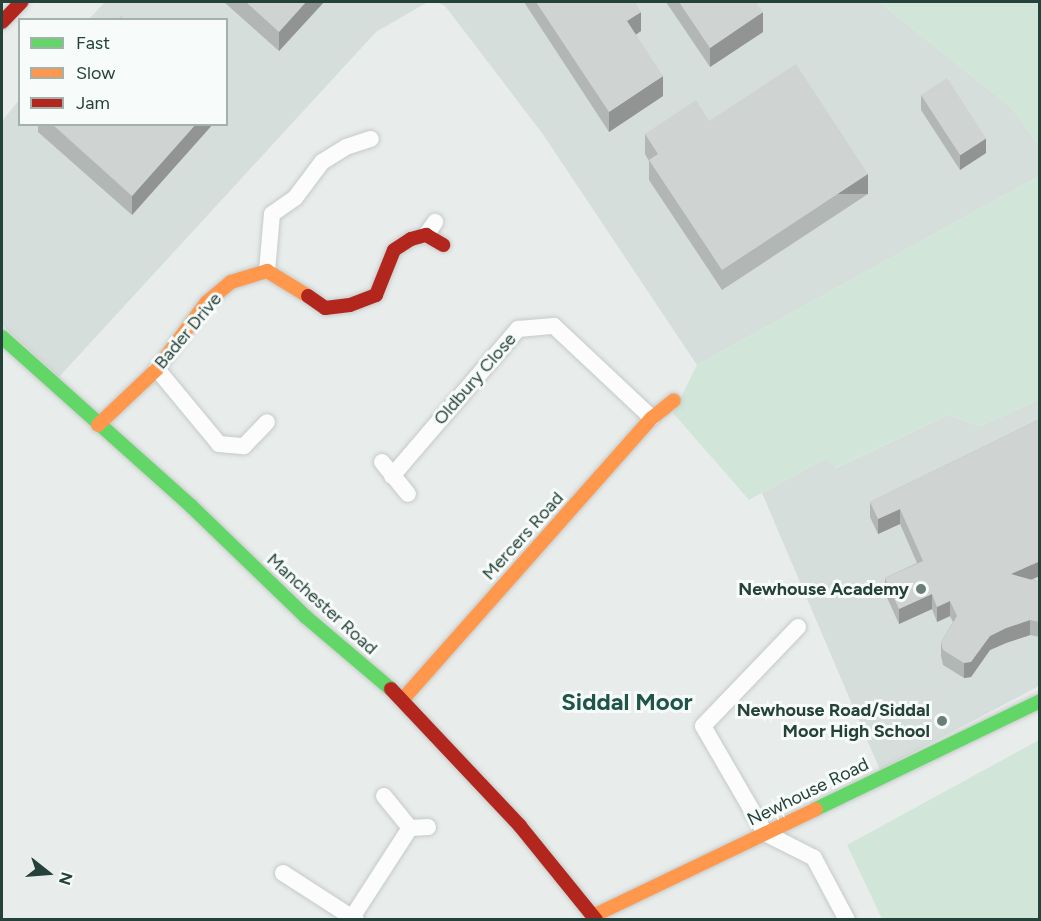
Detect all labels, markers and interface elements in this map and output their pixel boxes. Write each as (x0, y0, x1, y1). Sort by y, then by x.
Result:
legend (18, 18, 228, 126)
text: Fast (76, 32, 110, 54)
text: Slow (76, 62, 115, 84)
text: Jam (76, 92, 110, 114)
street label: Bader Drive (150, 289, 226, 373)
street label: Oldbury Close (429, 329, 521, 429)
street label: Mercers Road (478, 488, 568, 584)
street label: Manchester Road (262, 549, 382, 659)
place label: Newhouse Academy (738, 578, 909, 600)
marker: Newhouse Academy (914, 582, 928, 596)
district label: Siddal Moor (561, 688, 693, 716)
place label: Newhouse Road/Siddal Moor High School (737, 700, 930, 742)
marker: Newhouse Road/Siddal Moor High School (935, 714, 949, 728)
street label: Newhouse Road (744, 753, 872, 831)
north arrow (18, 843, 78, 903)
text: N (55, 870, 77, 887)

